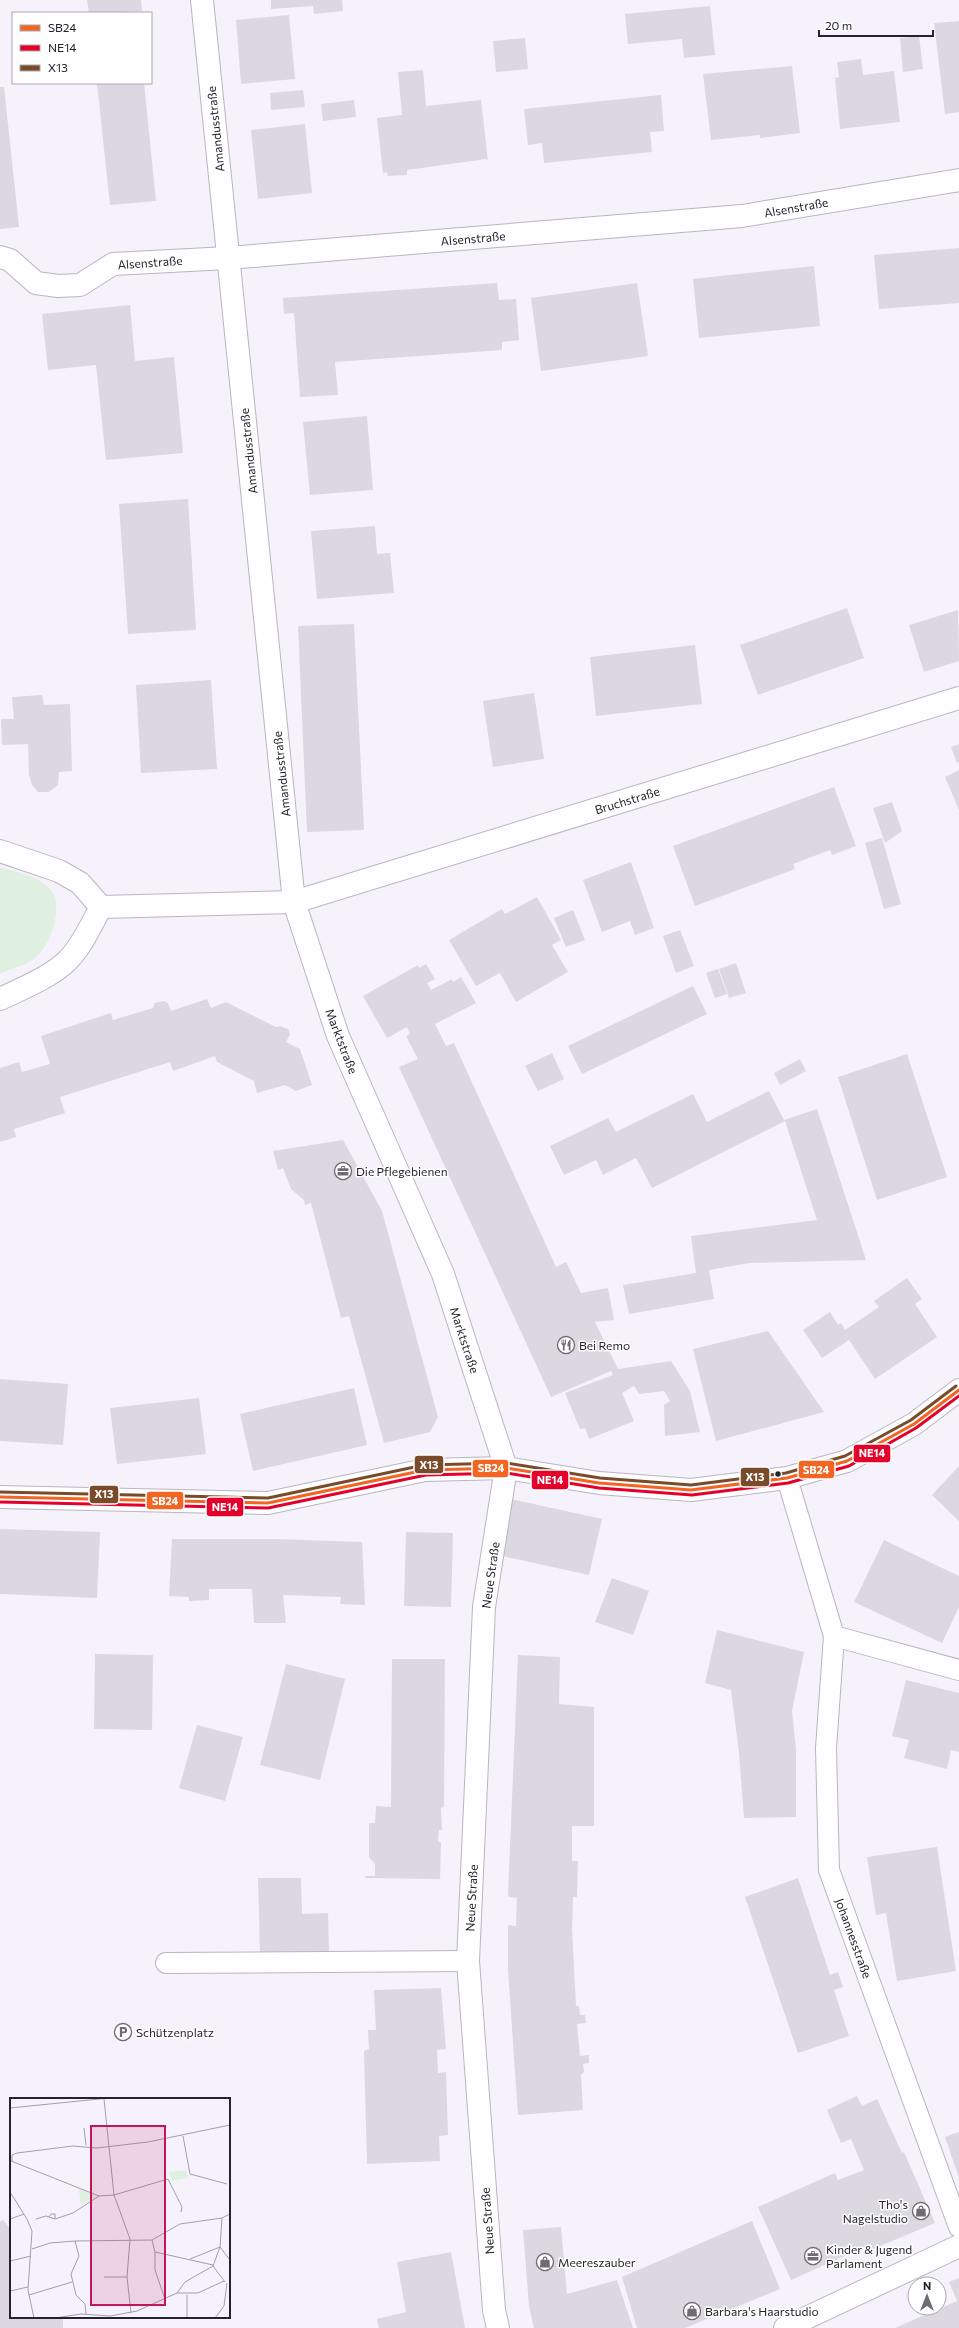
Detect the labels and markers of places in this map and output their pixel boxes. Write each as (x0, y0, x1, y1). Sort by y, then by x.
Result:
office icon: Die Pflegebienen (333, 1161, 353, 1181)
place label: Die Pflegebienen (356, 1164, 448, 1178)
restaurant icon: Bei Remo (556, 1335, 576, 1355)
place label: Bei Remo (579, 1338, 630, 1352)
unlabelled marker (773, 1469, 783, 1479)
parking icon: Schützenplatz (113, 2022, 133, 2042)
place label: Schützenplatz (136, 2025, 214, 2039)
place label: Tho's Nagelstudio (843, 2197, 908, 2225)
shop icon: Tho's Nagelstudio (911, 2201, 931, 2221)
place label: Kinder & Jugend Parlament (826, 2242, 912, 2270)
office icon: Kinder & Jugend Parlament (803, 2246, 823, 2266)
shop icon: Meereszauber (535, 2252, 555, 2272)
place label: Meereszauber (558, 2255, 636, 2269)
shop icon: Barbara's Haarstudio (682, 2301, 702, 2321)
place label: Barbara's Haarstudio (705, 2304, 819, 2318)

